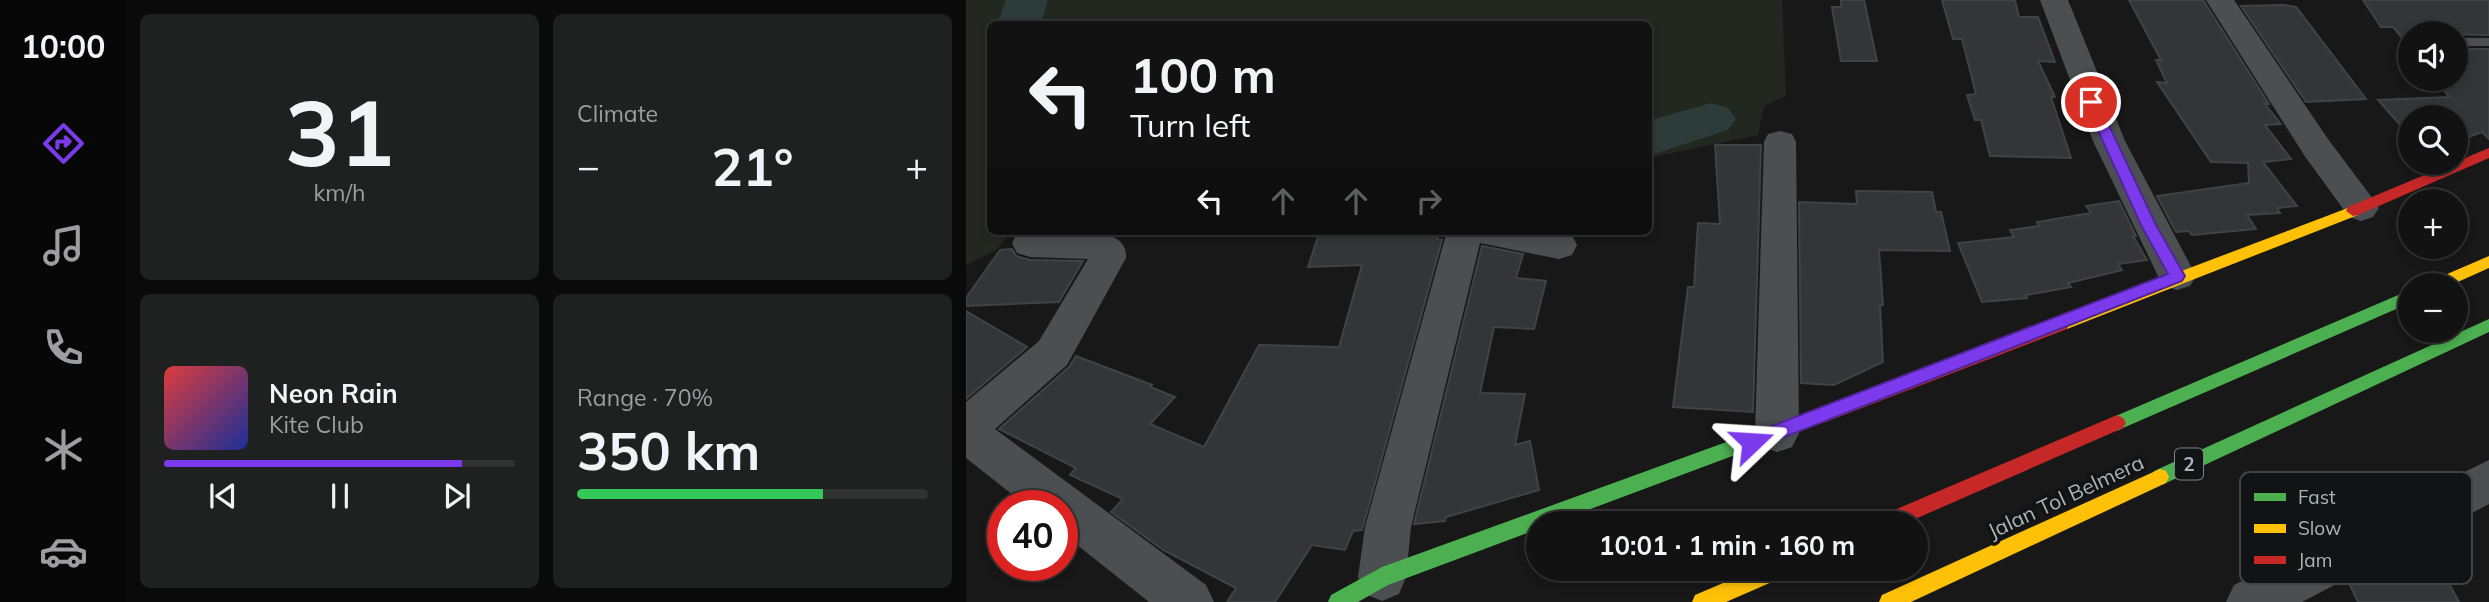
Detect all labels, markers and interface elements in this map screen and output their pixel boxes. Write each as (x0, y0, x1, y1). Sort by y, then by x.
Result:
map controls (2398, 21, 2468, 343)
button: sound (2398, 21, 2468, 91)
text: 10:00 (21, 26, 105, 66)
text: 100 m (1130, 44, 1276, 105)
icon: left (1015, 49, 1106, 140)
pin (2061, 72, 2121, 132)
text: 31 (285, 75, 394, 189)
icon: arrive (2072, 83, 2110, 121)
text: Climate (577, 99, 658, 128)
text: Turn left (1130, 105, 1250, 145)
button: search (2398, 105, 2468, 175)
icon: directions (39, 119, 88, 168)
text: 21° (711, 134, 794, 199)
text: − (577, 142, 600, 190)
text: + (905, 142, 928, 190)
text: km/h (313, 178, 366, 207)
icon: left (1191, 182, 1229, 220)
icon: ahead (1264, 182, 1302, 220)
icon: ahead (1337, 182, 1375, 220)
icon: right (1410, 182, 1448, 220)
button: + (2398, 189, 2468, 259)
icon: music (39, 221, 88, 270)
button: − (2398, 273, 2468, 343)
icon: phone (39, 323, 88, 372)
text: Neon Rain (269, 377, 398, 410)
text: Range · 70% (577, 383, 713, 412)
position arrow (1715, 405, 1789, 479)
text: Kite Club (269, 410, 364, 439)
text: 350 km (577, 418, 760, 483)
icon: climate (39, 425, 88, 474)
street label: Jalan Tol Belmera (1983, 449, 2148, 544)
road number: 2 (2175, 449, 2203, 480)
legend (2240, 472, 2472, 584)
icon: previous (204, 477, 242, 515)
icon: pause (321, 477, 359, 515)
icon: next (438, 477, 476, 515)
text: Fast (2298, 485, 2336, 509)
speed limit sign: 40 (987, 490, 1078, 581)
text: Slow (2298, 516, 2342, 540)
icon: car (39, 527, 88, 576)
text: 10:01 · 1 min · 160 m (1599, 529, 1855, 562)
text: Jam (2298, 548, 2332, 572)

